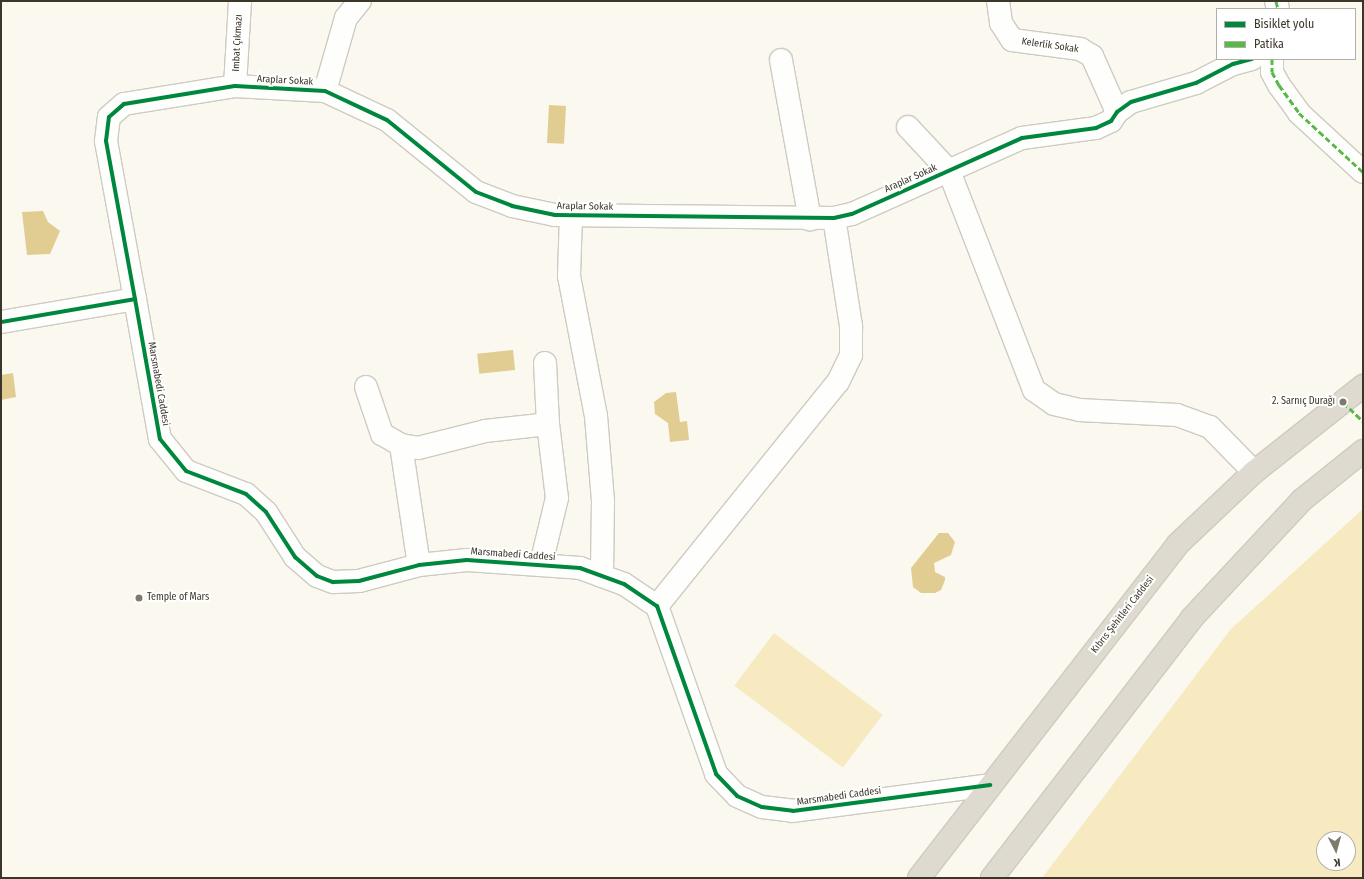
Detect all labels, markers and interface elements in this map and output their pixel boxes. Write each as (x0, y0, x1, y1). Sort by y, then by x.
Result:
legend (1216, 8, 1356, 60)
street label: Imbat Çıkmazı (231, 14, 245, 72)
text: Bisiklet yolu (1254, 17, 1314, 31)
street label: Kelerlik Sokak (1021, 36, 1079, 56)
text: Patika (1254, 37, 1284, 51)
street label: Araplar Sokak (257, 74, 313, 88)
street label: Araplar Sokak (883, 162, 939, 196)
street label: Araplar Sokak (557, 201, 613, 213)
street label: Marsmabedi Caddesi (145, 341, 171, 427)
place label: 2. Sarnıç Durağı (1272, 396, 1335, 408)
marker: 2. Sarnıç Durağı (1338, 397, 1348, 407)
street label: Marsmabedi Caddesi (470, 546, 556, 564)
street label: Kıbrıs Şehitleri Caddesi (1089, 574, 1157, 656)
place label: Temple of Mars (147, 592, 209, 604)
marker: Temple of Mars (134, 593, 144, 603)
street label: Marsmabedi Caddesi (796, 785, 882, 809)
north arrow (1316, 831, 1356, 871)
text: K (1333, 856, 1341, 869)

